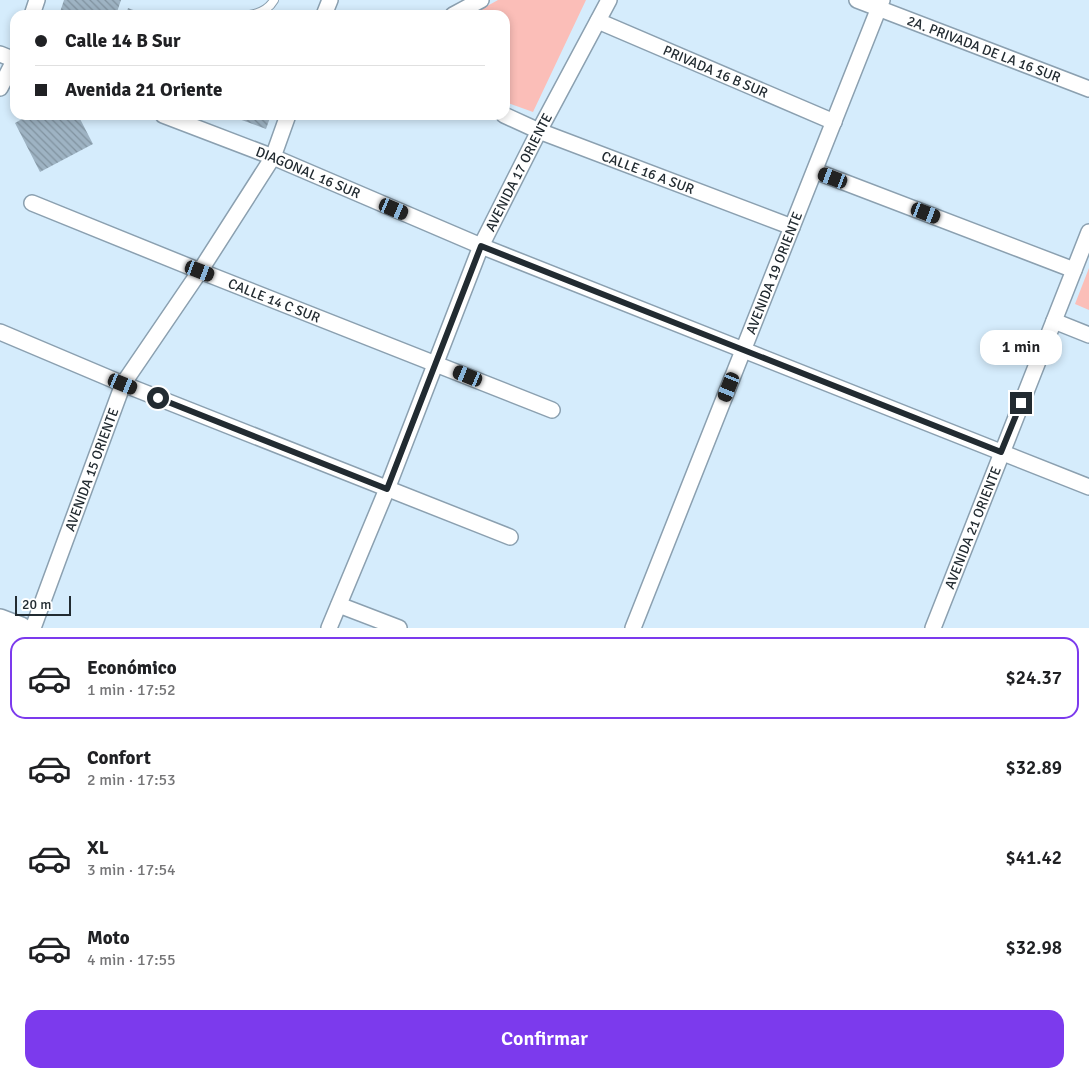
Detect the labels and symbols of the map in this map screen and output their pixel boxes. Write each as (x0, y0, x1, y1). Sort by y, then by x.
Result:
street label: 2A. PRIVADA DE LA 16 SUR (905, 12, 1063, 86)
street label: PRIVADA 16 B SUR (661, 41, 771, 101)
street label: AVENIDA 17 ORIENTE (481, 110, 556, 234)
street label: DIAGONAL 16 SUR (253, 143, 363, 202)
street label: CALLE 16 A SUR (599, 147, 697, 198)
car (816, 166, 849, 190)
car (377, 196, 410, 222)
car (909, 201, 942, 225)
street label: AVENIDA 19 ORIENTE (742, 209, 806, 337)
car (183, 259, 216, 283)
street label: CALLE 14 C SUR (226, 274, 323, 326)
callout: 1 min (980, 330, 1062, 366)
car (451, 363, 484, 389)
car (716, 370, 741, 404)
car (106, 371, 139, 397)
route start (147, 387, 169, 409)
route end (1010, 392, 1032, 414)
street label: AVENIDA 15 ORIENTE (61, 405, 122, 533)
street label: AVENIDA 21 ORIENTE (941, 464, 1004, 591)
scale bar (15, 593, 71, 616)

